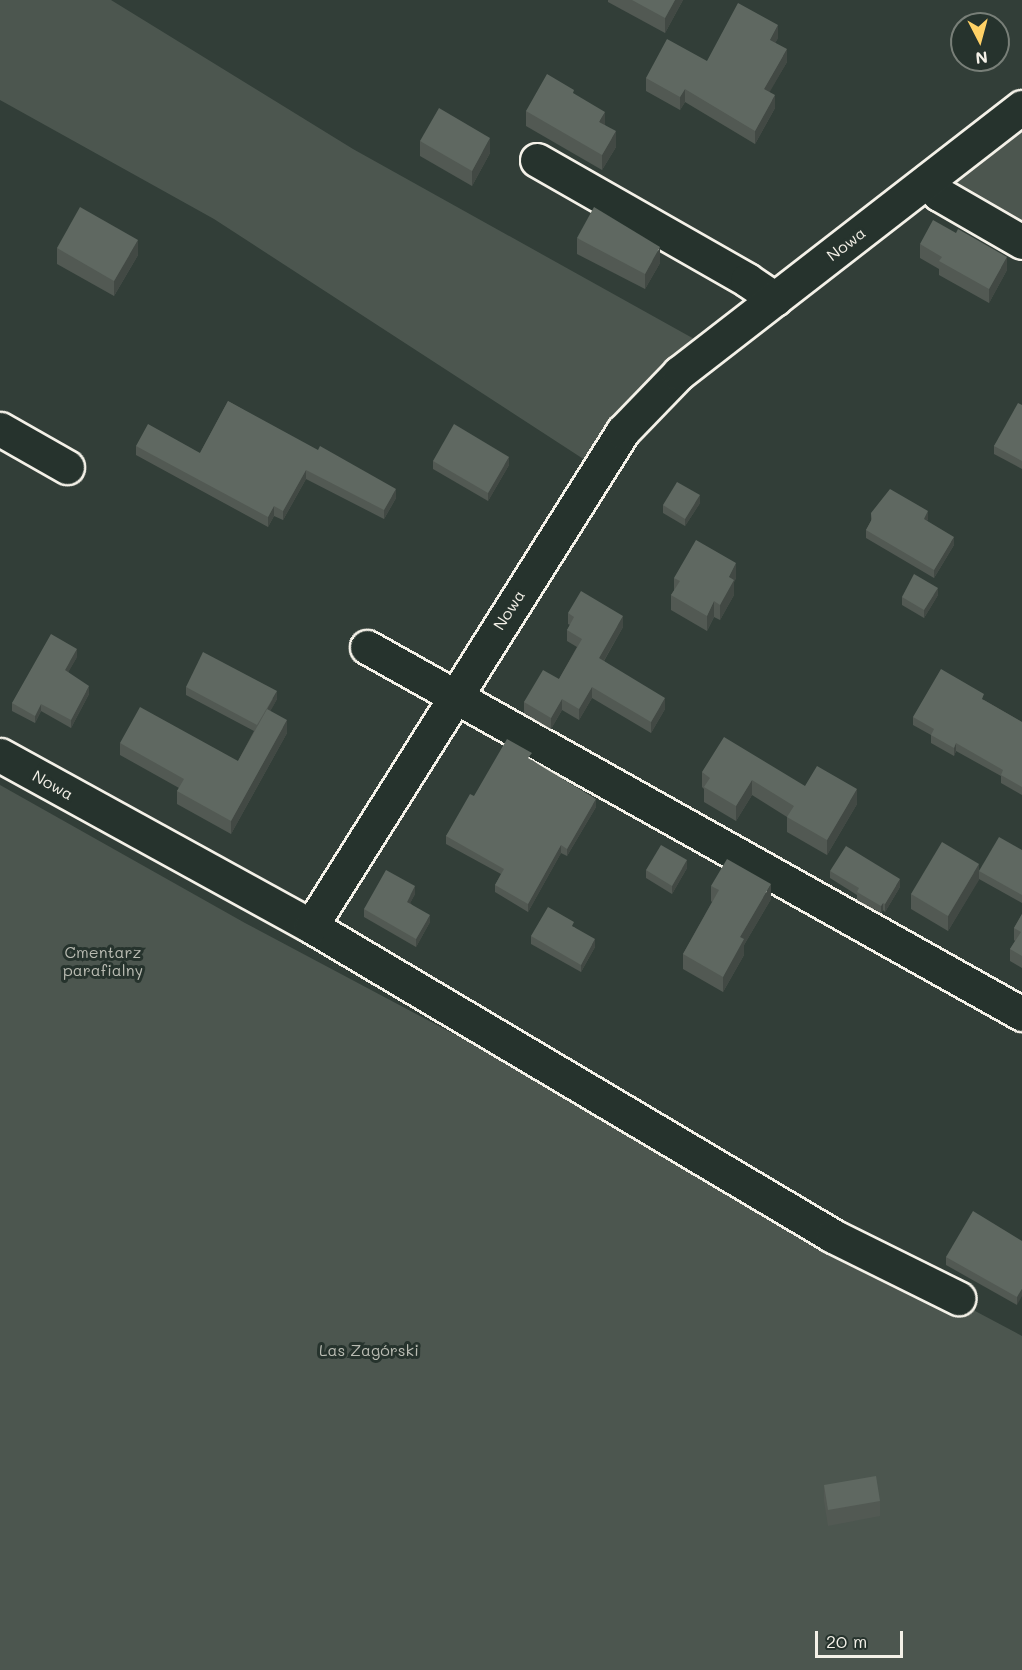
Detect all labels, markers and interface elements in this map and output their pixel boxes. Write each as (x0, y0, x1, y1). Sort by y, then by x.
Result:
north arrow (950, 12, 1010, 72)
text: N (975, 47, 989, 69)
street label: Nowa (823, 223, 869, 265)
street label: Nowa (489, 586, 529, 634)
street label: Nowa (29, 766, 77, 804)
park label: Cmentarz parafialny (63, 942, 143, 980)
park label: Las Zagórski (319, 1340, 419, 1360)
scale bar (818, 1619, 906, 1657)
text: 20 m (826, 1629, 867, 1653)

